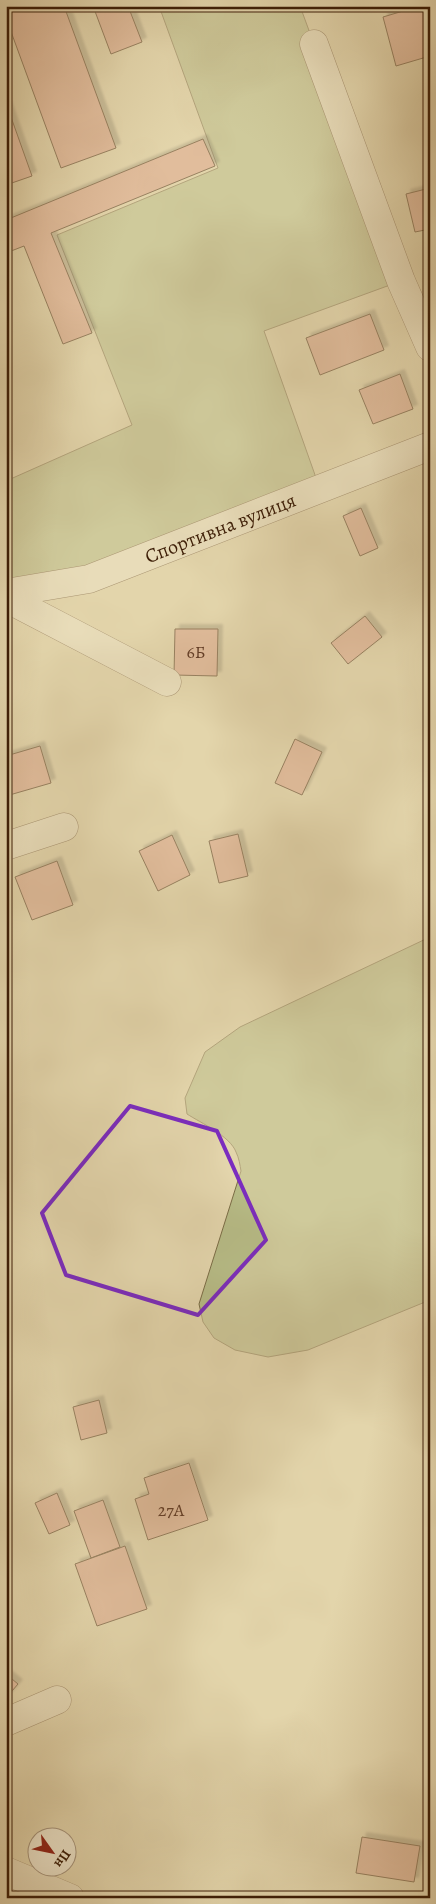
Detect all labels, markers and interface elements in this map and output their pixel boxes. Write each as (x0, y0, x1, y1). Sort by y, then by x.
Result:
street label: Спортивна вулиця (141, 487, 300, 570)
house number: 6Б (186, 640, 206, 664)
house number: 27А (158, 1498, 185, 1522)
north arrow (28, 1826, 78, 1876)
text: Пн (50, 1846, 75, 1872)

